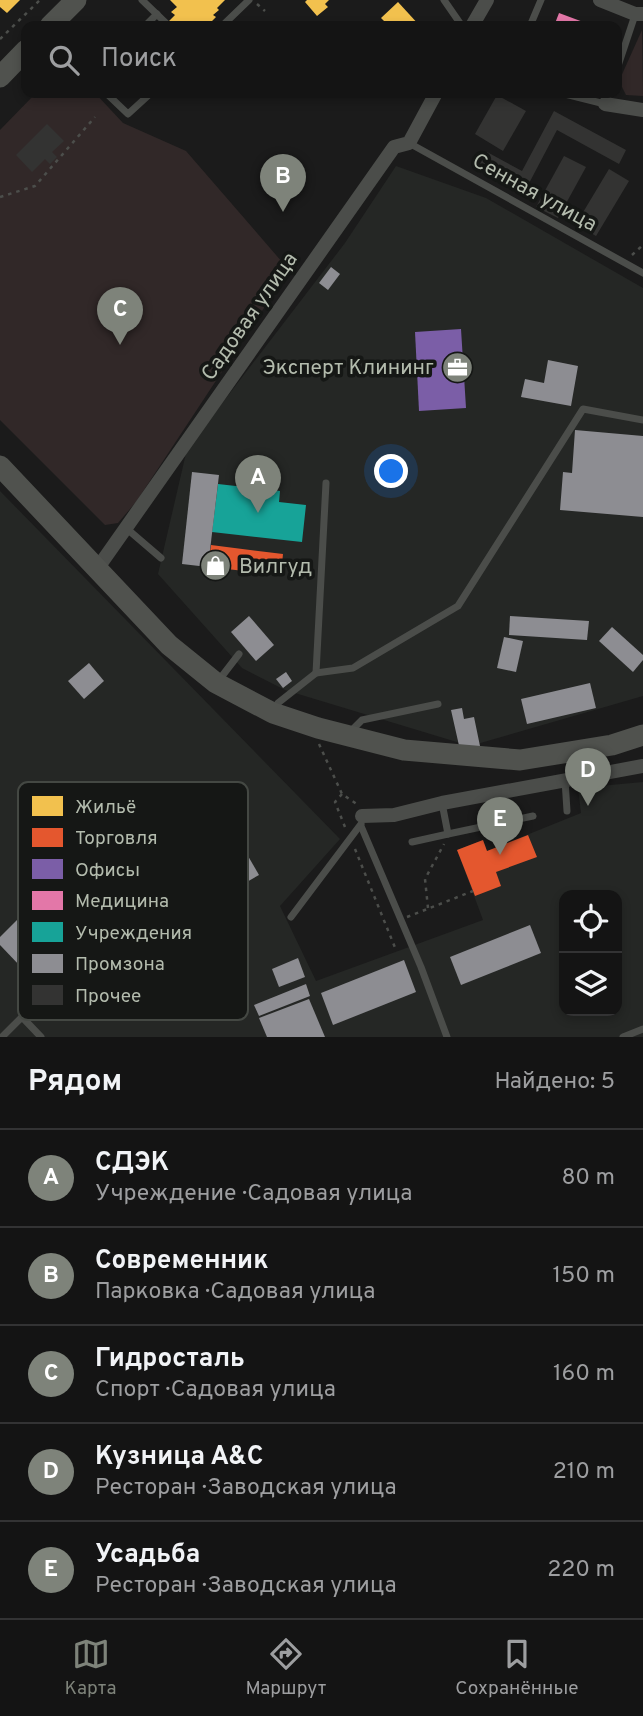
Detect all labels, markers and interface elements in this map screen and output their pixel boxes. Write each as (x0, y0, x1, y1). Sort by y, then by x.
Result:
search box (21, 21, 622, 98)
icon: search (45, 41, 83, 79)
text: Поиск (101, 43, 177, 76)
street label: Сенная улица (467, 148, 601, 239)
pin: B (260, 154, 306, 212)
street label: Садовая улица (196, 247, 305, 386)
pin: C (97, 287, 143, 345)
office icon: Эксперт Клининг (440, 350, 474, 384)
place label: Эксперт Клининг (262, 355, 434, 382)
your location (374, 454, 408, 488)
pin: A (235, 455, 281, 513)
shop icon: Вилгуд (199, 549, 233, 583)
place label: Вилгуд (239, 554, 312, 581)
pin: D (565, 748, 611, 806)
legend (18, 782, 248, 1020)
text: Жильё (75, 796, 136, 820)
pin: E (477, 797, 523, 855)
text: Торговля (75, 827, 158, 851)
text: Офисы (75, 859, 140, 883)
text: Медицина (75, 890, 169, 914)
map controls (559, 890, 622, 1016)
button: locate (559, 890, 622, 953)
text: Учреждения (75, 922, 192, 946)
text: Промзона (75, 953, 165, 977)
button: layers (559, 953, 622, 1016)
text: Прочее (75, 985, 141, 1009)
text: Рядом (28, 1064, 122, 1101)
text: Найдено: 5 (494, 1068, 615, 1097)
text: СДЭК (95, 1147, 169, 1180)
text: A (43, 1164, 59, 1193)
text: 80 m (562, 1164, 615, 1193)
text: Учреждение · Садовая улица (95, 1180, 412, 1209)
text: Современник (95, 1245, 268, 1278)
text: B (43, 1262, 59, 1291)
text: 150 m (553, 1262, 615, 1291)
text: Парковка · Садовая улица (95, 1278, 375, 1307)
text: Гидросталь (95, 1343, 245, 1376)
text: C (44, 1360, 58, 1389)
text: 160 m (553, 1360, 615, 1389)
text: Спорт · Садовая улица (95, 1376, 336, 1405)
text: Кузница А&С (95, 1441, 263, 1474)
text: D (43, 1458, 59, 1487)
text: 210 m (553, 1458, 615, 1487)
text: Ресторан · Заводская улица (95, 1474, 397, 1503)
text: Усадьба (95, 1539, 200, 1572)
text: E (44, 1556, 58, 1585)
text: 220 m (547, 1556, 615, 1585)
text: Ресторан · Заводская улица (95, 1572, 397, 1601)
tab: Карта (64, 1635, 117, 1701)
tab: Маршрут (245, 1635, 326, 1701)
tab: Сохранённые (455, 1635, 579, 1701)

